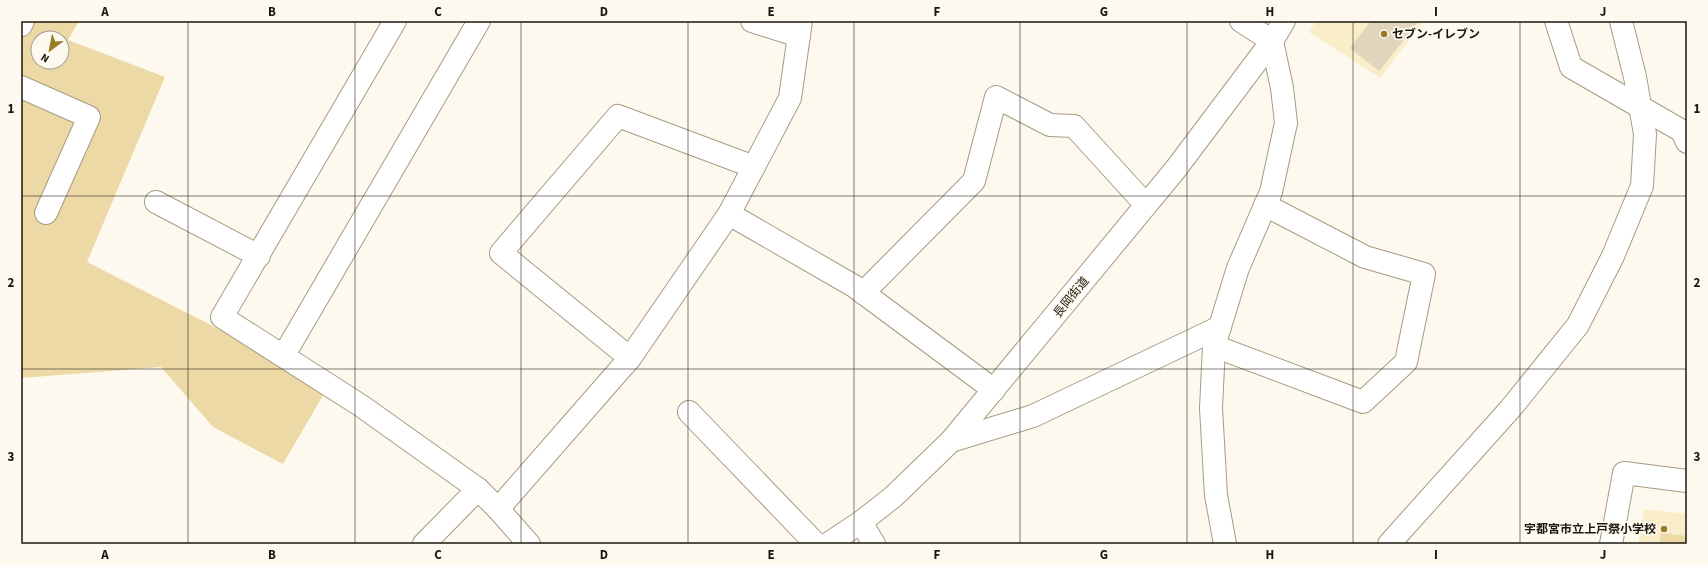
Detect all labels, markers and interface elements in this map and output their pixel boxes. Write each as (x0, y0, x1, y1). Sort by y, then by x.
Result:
text: A (100, 3, 109, 21)
text: B (268, 3, 276, 21)
text: C (434, 3, 442, 21)
text: D (600, 3, 608, 21)
text: E (767, 3, 775, 21)
text: F (934, 3, 941, 21)
text: G (1100, 3, 1108, 21)
text: H (1266, 3, 1274, 21)
text: I (1434, 3, 1438, 21)
text: J (1600, 3, 1606, 21)
place label: セブン-イレブン (1392, 26, 1480, 43)
marker: セブン-イレブン (1379, 29, 1389, 39)
north arrow (30, 30, 70, 70)
text: N (38, 50, 52, 66)
text: 1 (8, 100, 15, 118)
text: 1 (1694, 100, 1701, 118)
street label: 長岡街道 (1050, 273, 1093, 321)
text: 2 (8, 274, 15, 292)
text: 2 (1694, 274, 1701, 292)
text: 3 (8, 448, 15, 466)
text: 3 (1694, 448, 1701, 466)
place label: 宇都宮市立上戸祭小学校 (1524, 521, 1656, 538)
marker: 宇都宮市立上戸祭小学校 (1659, 524, 1669, 534)
text: A (100, 546, 109, 564)
text: B (268, 546, 276, 564)
text: C (434, 546, 442, 564)
text: D (600, 546, 608, 564)
text: E (767, 546, 775, 564)
text: F (934, 546, 941, 564)
text: G (1100, 546, 1108, 564)
text: H (1266, 546, 1274, 564)
text: I (1434, 546, 1438, 564)
text: J (1600, 546, 1606, 564)

